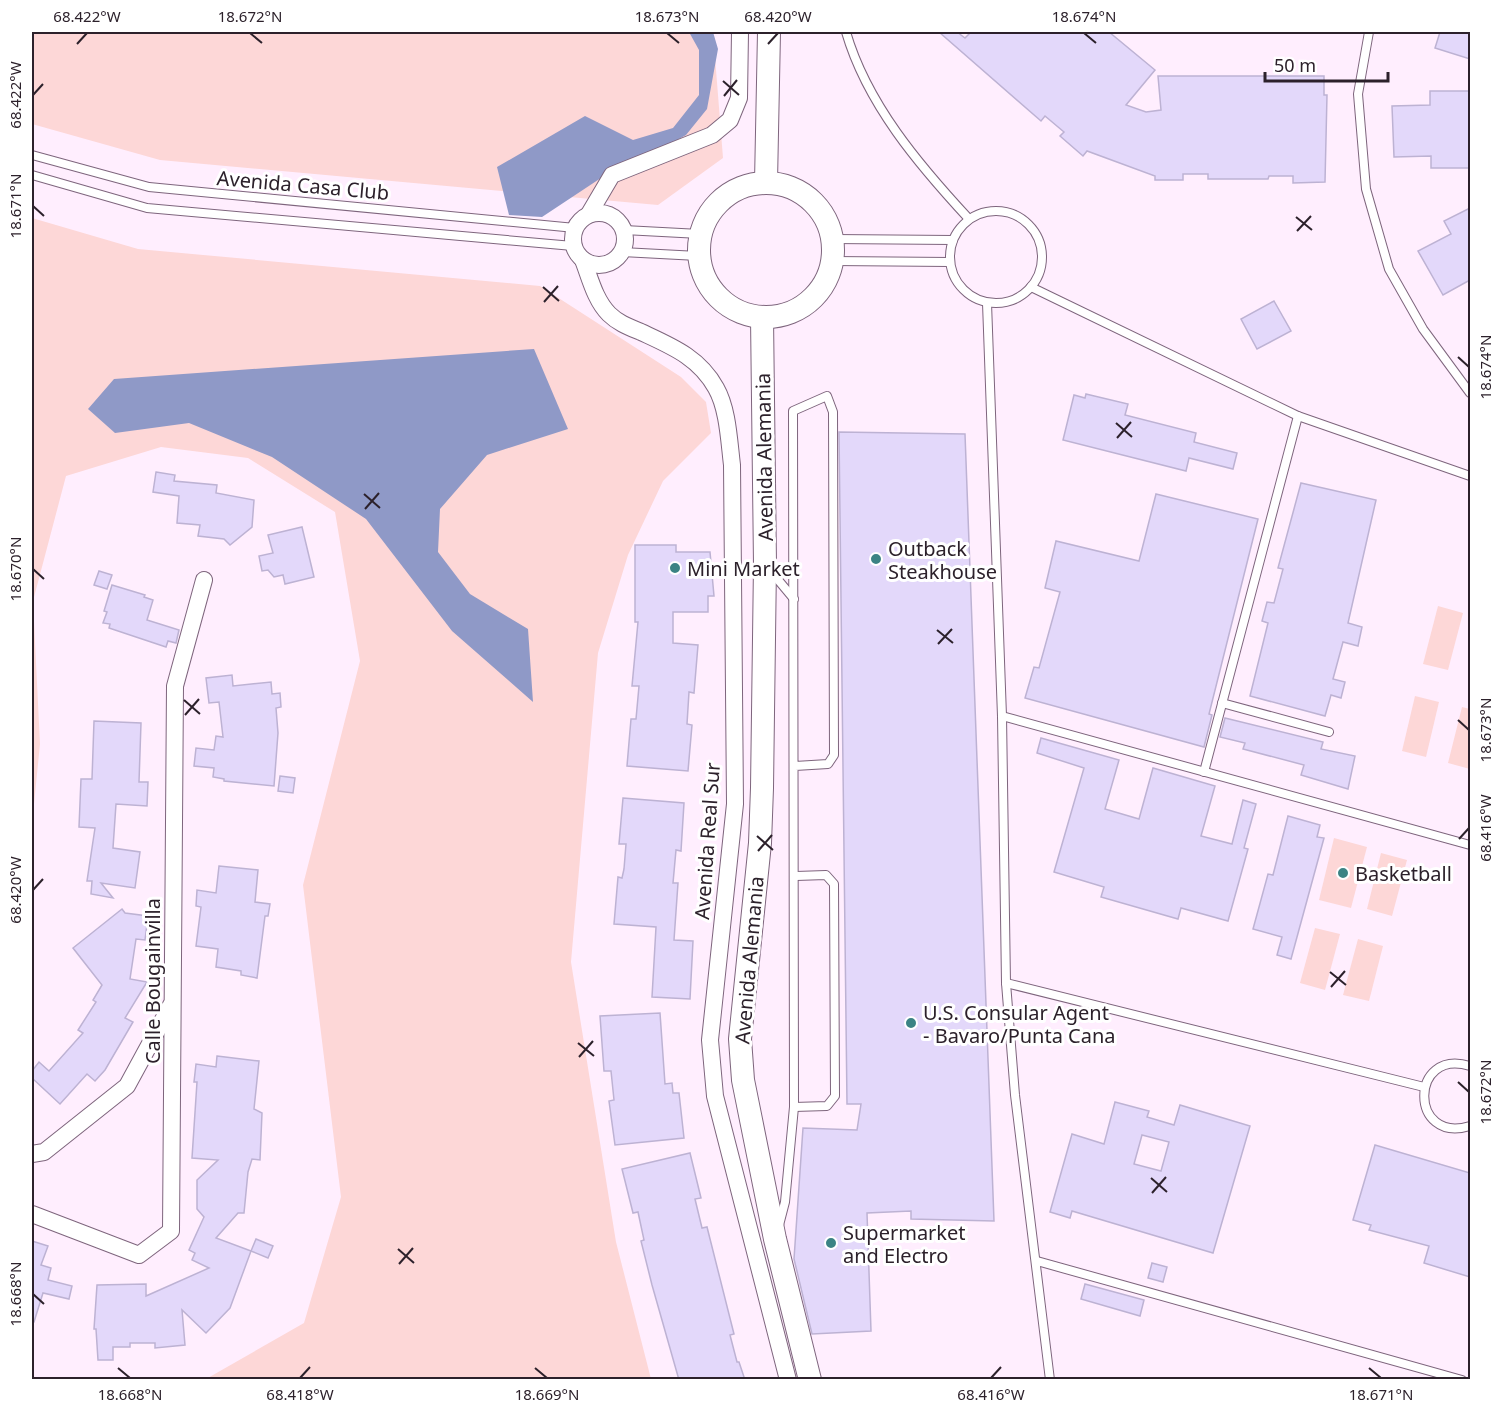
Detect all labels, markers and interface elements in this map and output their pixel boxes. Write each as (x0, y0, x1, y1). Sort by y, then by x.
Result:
text: 68.422°W (53, 6, 121, 26)
text: 18.672°N (218, 6, 282, 26)
text: 18.673°N (635, 6, 699, 26)
text: 68.420°W (744, 6, 812, 26)
text: 18.674°N (1052, 6, 1116, 26)
scale bar (1265, 45, 1388, 83)
text: 50 m (1274, 53, 1316, 77)
text: 68.422°W (5, 61, 25, 129)
street label: Avenida Casa Club (216, 164, 390, 206)
text: 18.671°N (5, 174, 25, 238)
text: 18.674°N (1475, 335, 1495, 399)
street label: Avenida Alemania (749, 373, 779, 541)
place label: Outback Steakhouse (888, 535, 997, 585)
text: 18.670°N (5, 537, 25, 601)
marker: Outback Steakhouse (869, 552, 883, 566)
place label: Mini Market (687, 555, 800, 582)
marker: Mini Market (668, 561, 682, 575)
text: 18.673°N (1475, 698, 1495, 762)
street label: Avenida Real Sur (688, 762, 726, 920)
text: 68.416°W (1475, 794, 1495, 862)
text: 68.420°W (5, 856, 25, 924)
place label: Basketball (1355, 860, 1452, 887)
marker: Basketball (1336, 866, 1350, 880)
street label: Avenida Alemania (728, 875, 770, 1045)
street label: Calle Bougainvilla (139, 898, 166, 1064)
place label: U.S. Consular Agent - Bavaro/Punta Cana (923, 999, 1116, 1049)
marker: U.S. Consular Agent - Bavaro/Punta Cana (904, 1016, 918, 1030)
text: 18.672°N (1475, 1060, 1495, 1124)
place label: Supermarket and Electro (843, 1219, 966, 1269)
marker: Supermarket and Electro (824, 1236, 838, 1250)
text: 18.668°N (5, 1262, 25, 1326)
text: 18.668°N (98, 1384, 162, 1404)
text: 68.418°W (266, 1384, 334, 1404)
text: 18.669°N (515, 1384, 579, 1404)
text: 68.416°W (957, 1384, 1025, 1404)
text: 18.671°N (1349, 1384, 1413, 1404)

